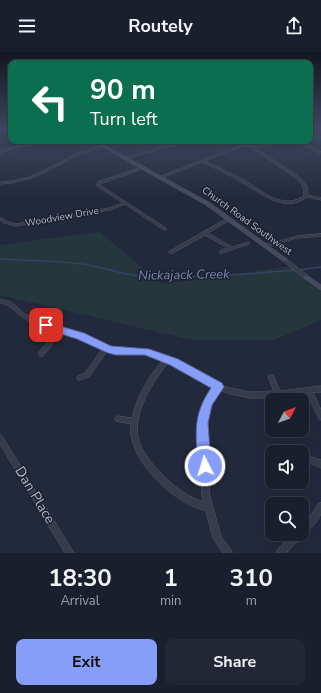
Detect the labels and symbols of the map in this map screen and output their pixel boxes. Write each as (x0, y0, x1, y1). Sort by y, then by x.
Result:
street label: Church Road Southwest (199, 183, 295, 259)
street label: Woodview Drive (24, 204, 100, 230)
water label: Nickajack Creek (138, 265, 230, 285)
pin (29, 308, 63, 342)
north arrow (265, 393, 309, 437)
position arrow (184, 445, 226, 487)
street label: Dan Place (10, 463, 60, 527)

